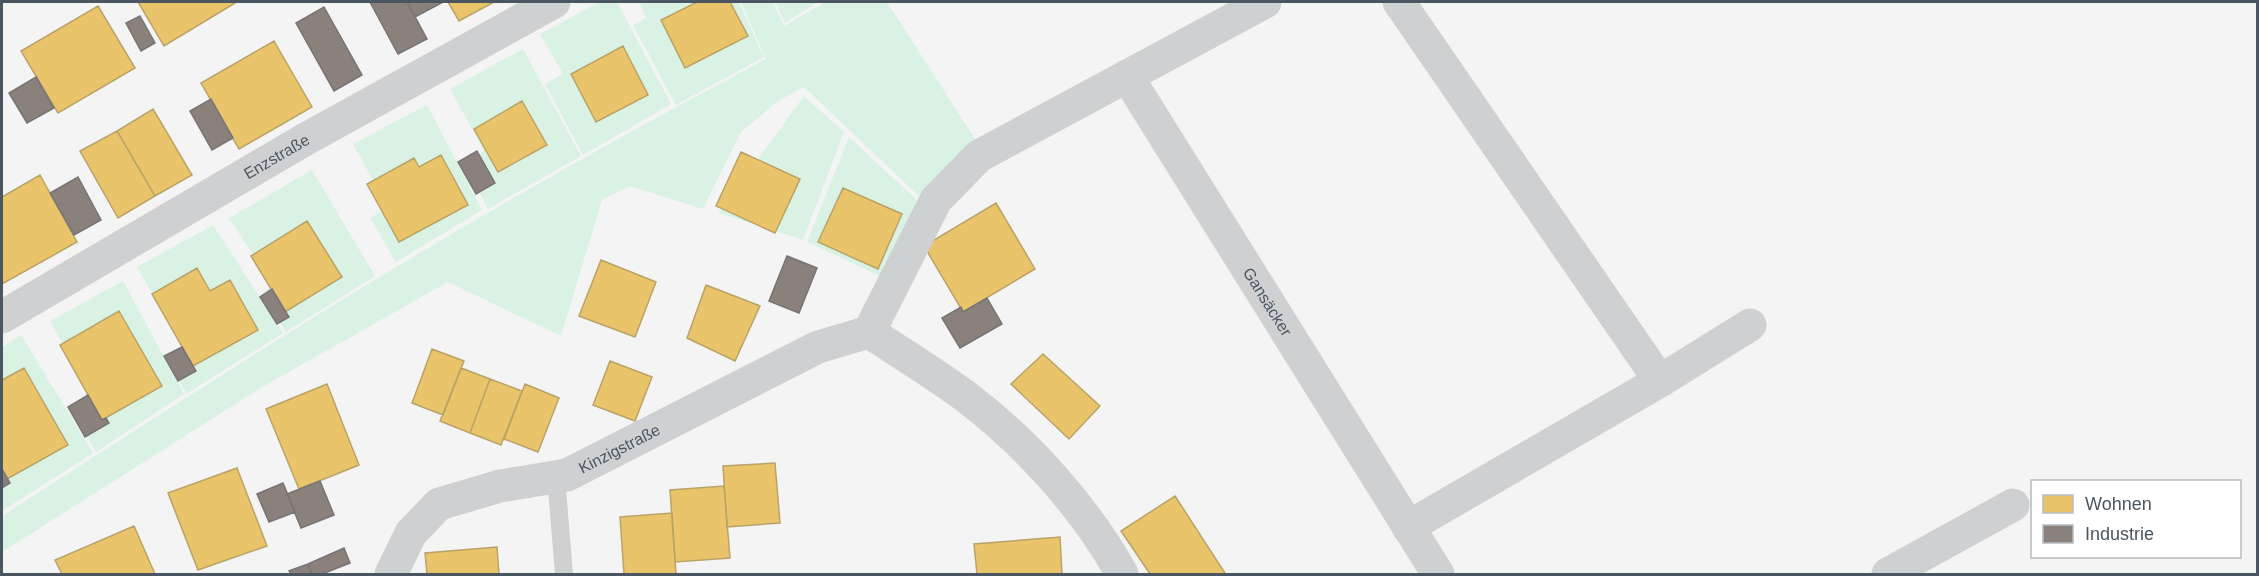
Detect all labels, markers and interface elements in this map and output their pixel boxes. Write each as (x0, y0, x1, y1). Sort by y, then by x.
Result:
street label: Enzstraße (241, 130, 312, 182)
street label: Gansäcker (1240, 264, 1296, 340)
street label: Kinzigstraße (576, 421, 663, 476)
legend (2031, 480, 2241, 558)
text: Wohnen (2085, 494, 2152, 514)
text: Industrie (2085, 524, 2154, 544)

